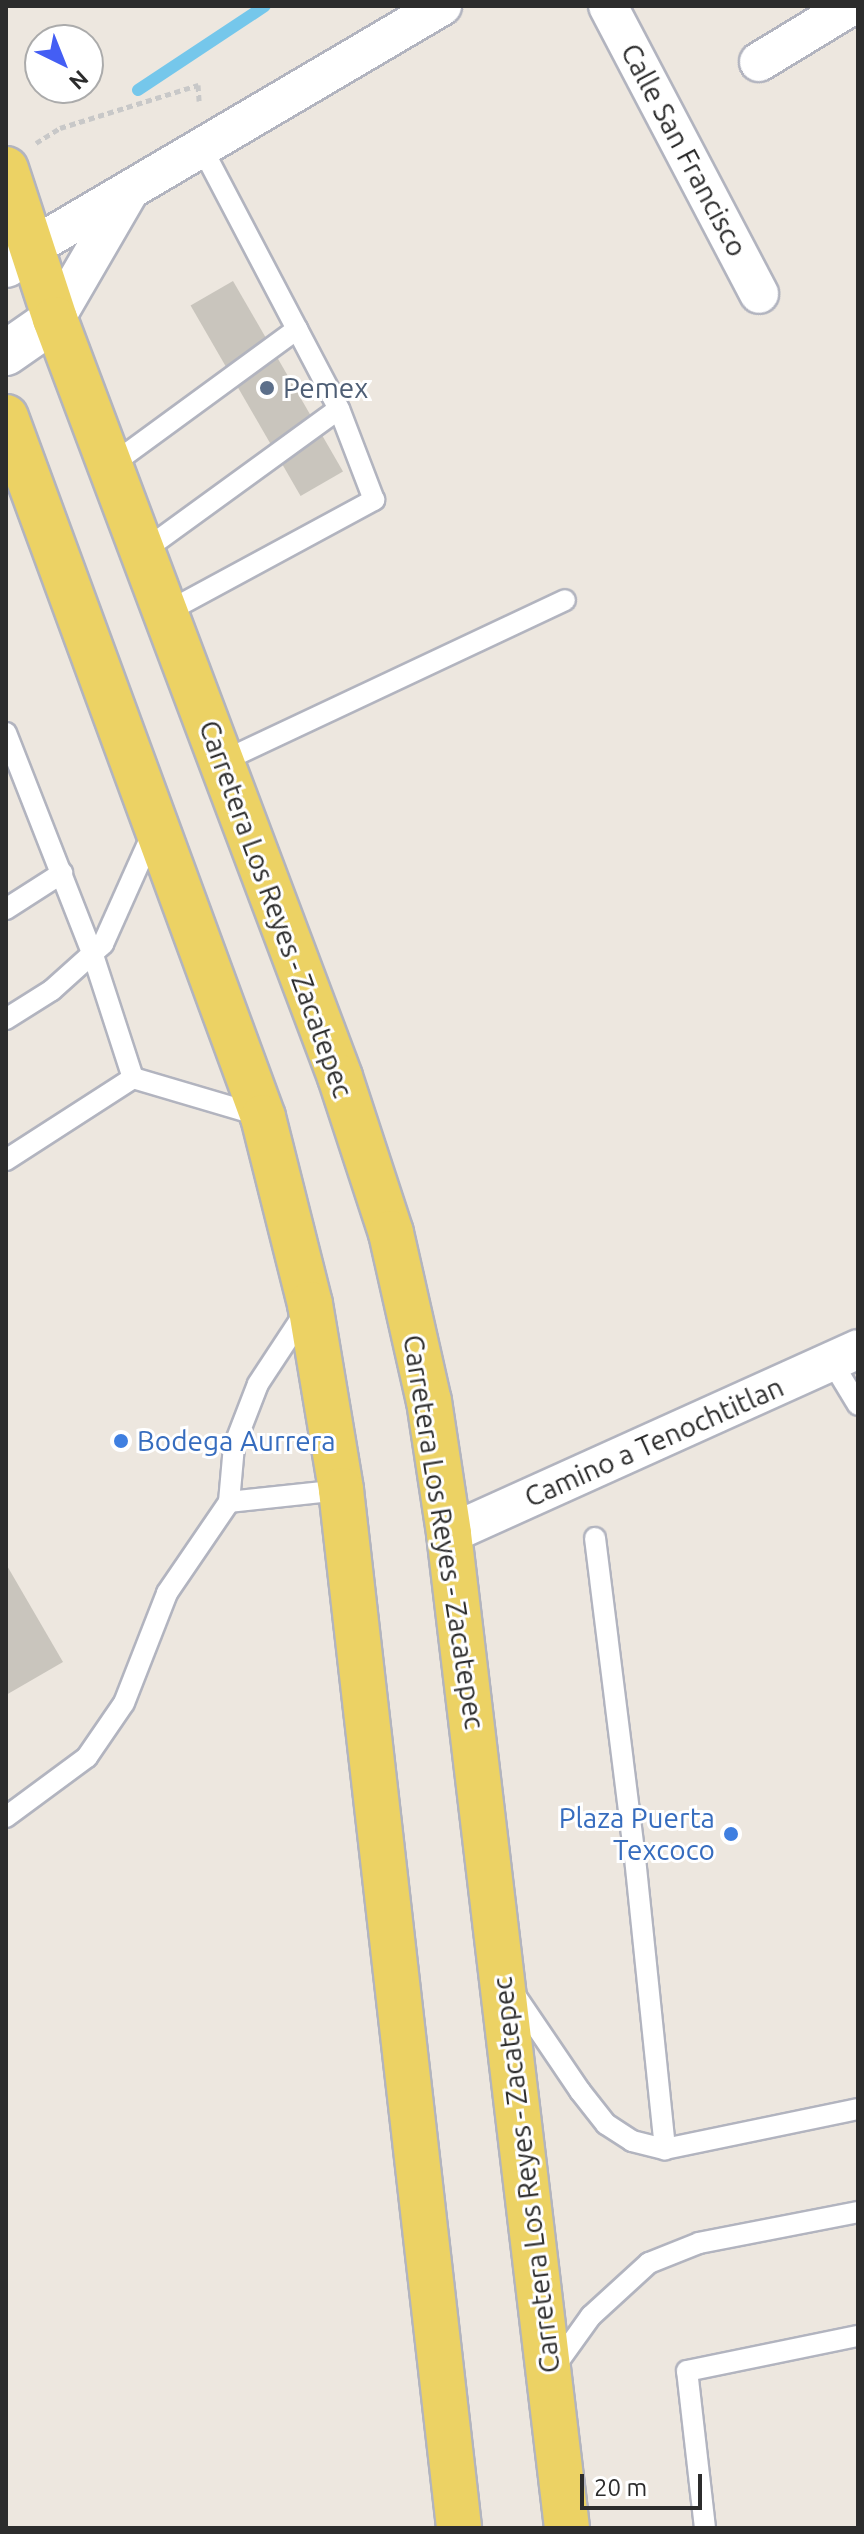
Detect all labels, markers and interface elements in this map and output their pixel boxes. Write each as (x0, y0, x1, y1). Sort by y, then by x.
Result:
north arrow (24, 24, 104, 104)
street label: Calle San Francisco (614, 38, 754, 262)
text: N (65, 66, 94, 95)
place label: Pemex (283, 371, 368, 405)
marker: Pemex (258, 379, 276, 397)
street label: Carretera Los Reyes - Zacatepec (192, 716, 360, 1102)
street label: Carretera Los Reyes - Zacatepec (396, 1332, 492, 1732)
street label: Camino a Tenochtitlan (519, 1370, 789, 1514)
place label: Bodega Aurrera (137, 1424, 336, 1458)
marker: Bodega Aurrera (112, 1432, 130, 1450)
place label: Plaza Puerta Texcoco (559, 1801, 715, 1867)
marker: Plaza Puerta Texcoco (722, 1825, 740, 1843)
street label: Carretera Los Reyes - Zacatepec (485, 1975, 567, 2375)
scale bar (584, 2458, 706, 2508)
text: 20 m (594, 2474, 647, 2501)

